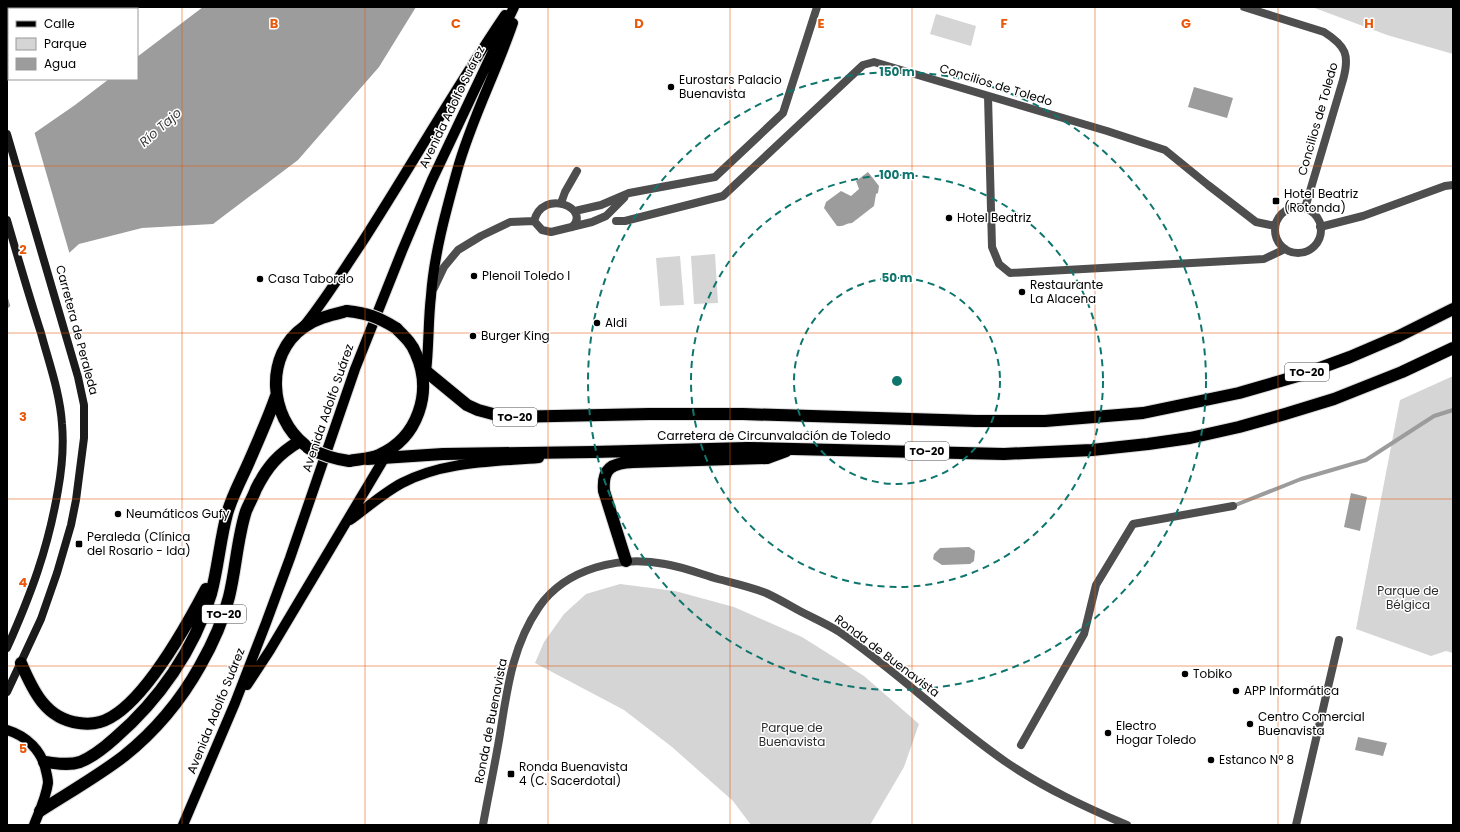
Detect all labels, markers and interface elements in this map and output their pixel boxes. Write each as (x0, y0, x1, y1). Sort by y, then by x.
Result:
legend (8, 8, 138, 80)
text: B (270, 14, 279, 33)
text: C (451, 14, 461, 33)
text: D (634, 14, 644, 33)
text: E (817, 14, 825, 33)
text: F (1000, 14, 1008, 33)
text: G (1181, 14, 1191, 33)
text: H (1364, 14, 1374, 33)
text: Calle (44, 15, 75, 32)
text: Parque (44, 35, 87, 52)
street label: Avenida Adolfo Suárez (414, 43, 489, 171)
text: Agua (44, 55, 76, 72)
street label: Concilios de Toledo (938, 59, 1055, 110)
street label: Concilios de Toledo (1293, 60, 1342, 177)
text: 150 m (879, 63, 915, 80)
place label: Eurostars Palacio Buenavista (679, 71, 782, 102)
marker: Eurostars Palacio Buenavista (666, 82, 676, 92)
water label: Río Tajo (135, 104, 186, 151)
text: 100 m (879, 166, 915, 183)
place label: Hotel Beatriz (Rotonda) (1284, 185, 1358, 216)
marker: Hotel Beatriz (Rotonda) (1271, 196, 1281, 206)
place label: Hotel Beatriz (957, 209, 1031, 226)
marker: Hotel Beatriz (944, 213, 954, 223)
text: 2 (19, 240, 27, 259)
street label: Carretera de Peraleda (52, 263, 103, 397)
place label: Plenoil Toledo I (482, 267, 570, 284)
text: 50 m (882, 269, 913, 286)
place label: Casa Tabordo (268, 270, 354, 287)
marker: Plenoil Toledo I (469, 271, 479, 281)
marker: Casa Tabordo (255, 274, 265, 284)
place label: Restaurante La Alacena (1030, 276, 1103, 307)
marker: Restaurante La Alacena (1017, 287, 1027, 297)
place label: Aldi (605, 314, 627, 331)
marker: Aldi (592, 318, 602, 328)
place label: Burger King (481, 327, 550, 344)
marker: Burger King (468, 331, 478, 341)
street label: Avenida Adolfo Suárez (298, 342, 357, 474)
road number: TO-20 (1285, 363, 1329, 381)
centre of rings (890, 374, 904, 388)
text: 3 (19, 407, 27, 426)
road number: TO-20 (493, 408, 537, 426)
street label: Carretera de Circunvalación de Toledo (657, 427, 891, 444)
road number: TO-20 (905, 442, 949, 460)
place label: Neumáticos Gufy (126, 505, 230, 522)
marker: Neumáticos Gufy (113, 509, 123, 519)
place label: Peraleda (Clínica del Rosario - Ida) (87, 528, 191, 559)
marker: Peraleda (Clínica del Rosario - Ida) (74, 539, 84, 549)
text: 4 (19, 573, 28, 592)
park label: Parque de Bélgica (1377, 582, 1439, 613)
road number: TO-20 (202, 605, 246, 623)
street label: Ronda de Buenavista (831, 610, 943, 701)
street label: Avenida Adolfo Suárez (183, 645, 249, 776)
street label: Ronda de Buenavista (470, 657, 511, 785)
place label: Tobiko (1193, 665, 1232, 682)
marker: Tobiko (1180, 669, 1190, 679)
place label: APP Informática (1244, 682, 1339, 699)
marker: APP Informática (1231, 686, 1241, 696)
place label: Centro Comercial Buenavista (1258, 708, 1365, 739)
place label: Electro Hogar Toledo (1116, 717, 1197, 748)
park label: Parque de Buenavista (759, 719, 825, 750)
marker: Centro Comercial Buenavista (1245, 719, 1255, 729)
marker: Electro Hogar Toledo (1103, 728, 1113, 738)
text: 5 (19, 739, 27, 758)
place label: Estanco Nº 8 (1219, 751, 1294, 768)
marker: Estanco Nº 8 (1206, 755, 1216, 765)
place label: Ronda Buenavista 4 (C. Sacerdotal) (519, 758, 628, 789)
marker: Ronda Buenavista 4 (C. Sacerdotal) (506, 769, 516, 779)

